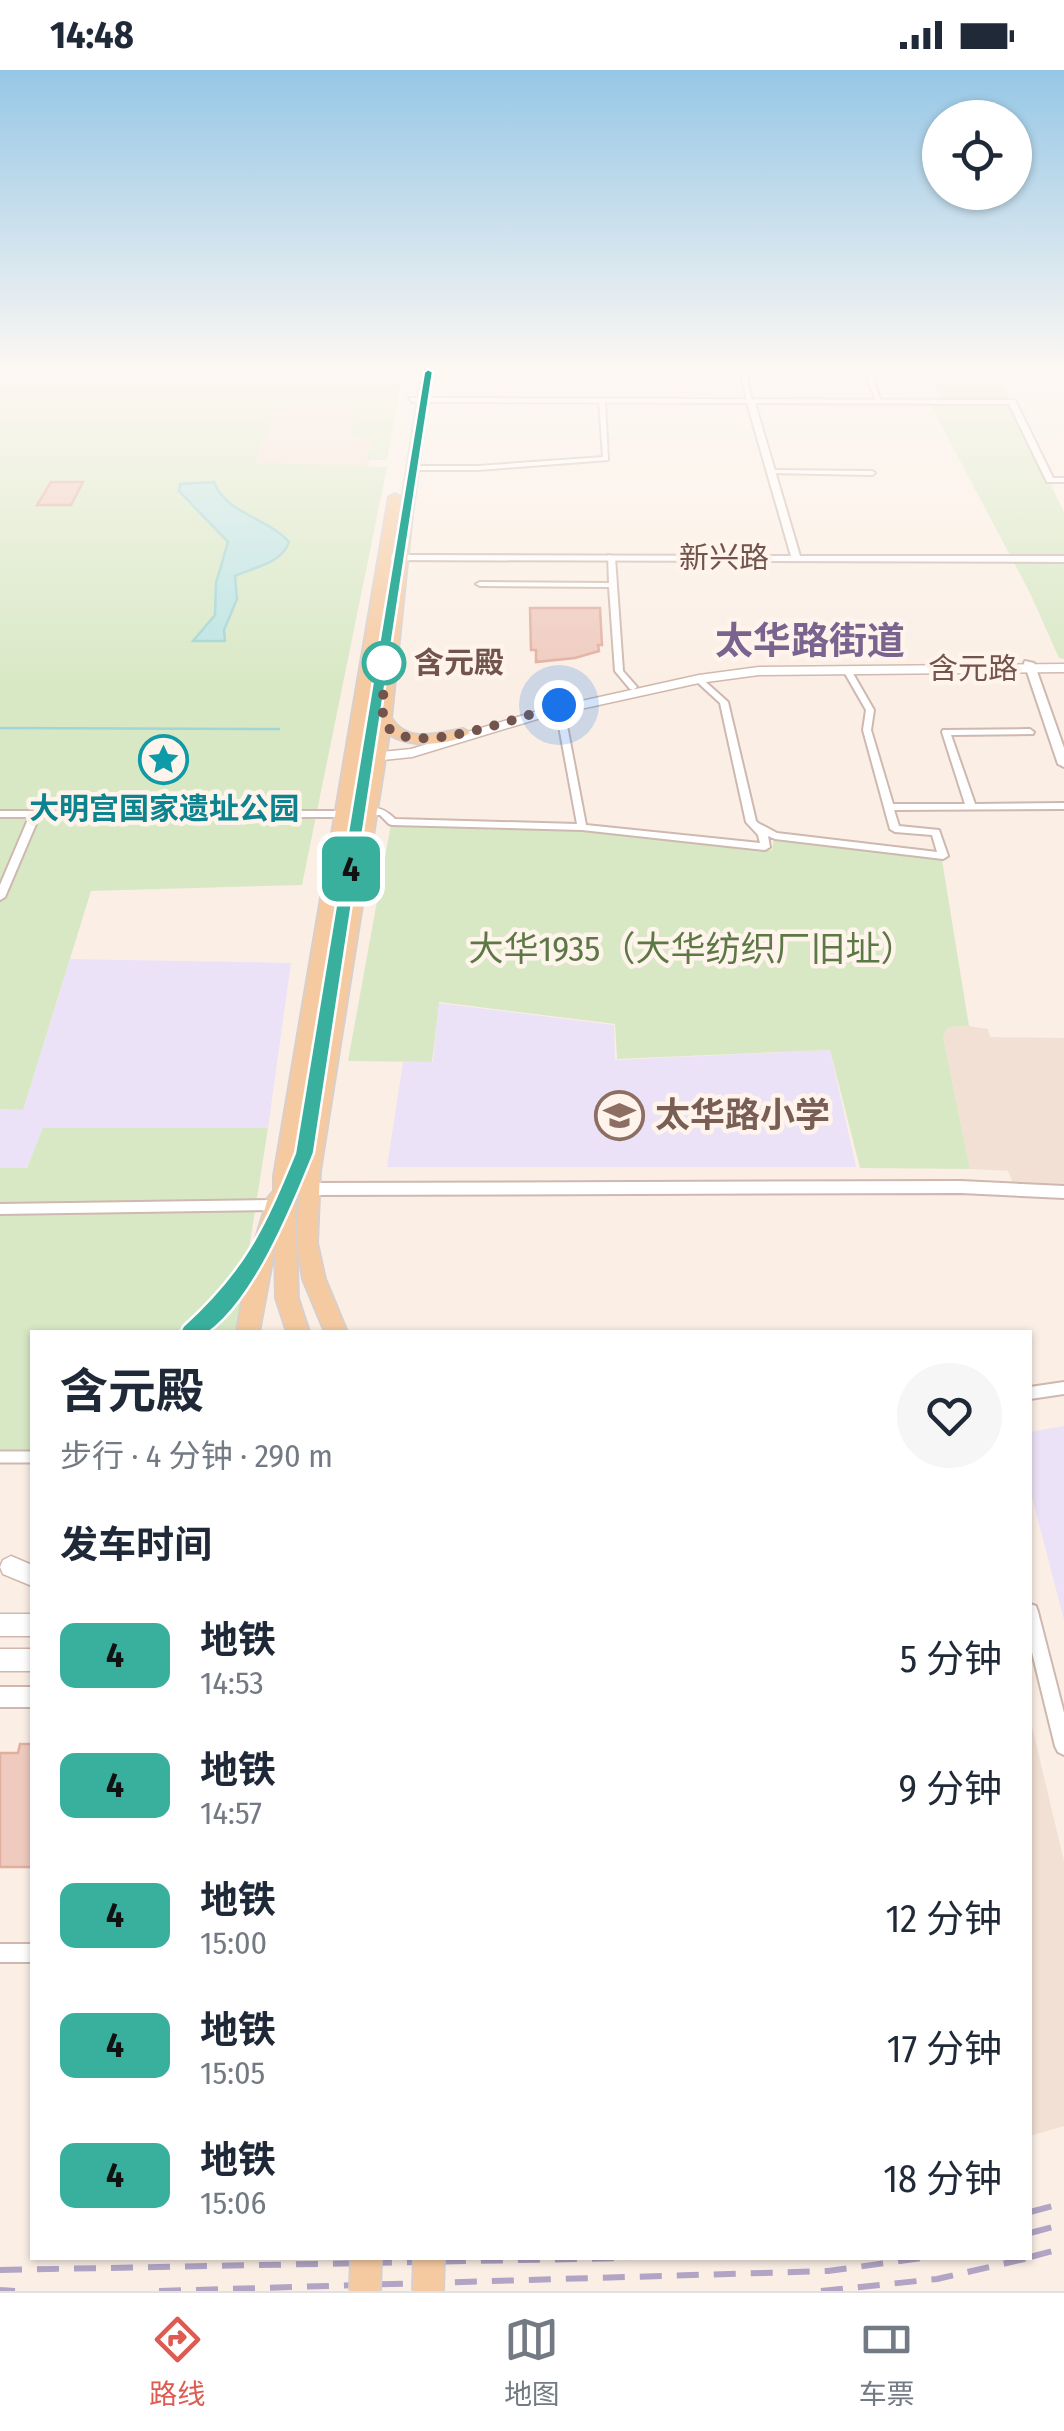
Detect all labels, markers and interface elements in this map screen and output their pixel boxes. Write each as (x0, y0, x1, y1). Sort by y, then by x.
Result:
text: 14:48 (50, 12, 134, 58)
map controls (922, 100, 1032, 210)
button: locate (922, 100, 1032, 210)
street label: 新兴路 (679, 540, 769, 576)
district label: 太华路街道 (715, 618, 905, 664)
marker: 含元殿 (363, 642, 405, 684)
place label: 含元殿 (414, 645, 504, 681)
street label: 含元路 (928, 651, 1018, 687)
your location (534, 680, 584, 730)
place icon: 大明宫国家遗址公园 (138, 734, 190, 786)
place label: 大明宫国家遗址公园 (29, 791, 299, 827)
line badge: 4 (318, 836, 384, 902)
text: 4 (342, 848, 360, 890)
park label: 大华1935（大华纺织厂旧址） (469, 928, 915, 970)
school or university icon: 太华路小学 (594, 1089, 646, 1141)
place label: 太华路小学 (655, 1094, 830, 1136)
text: 含元殿 (60, 1363, 204, 1421)
button: heart (897, 1363, 1002, 1468)
text: 步行 · 4 分钟 · 290 m (60, 1437, 333, 1475)
text: 发车时间 (60, 1522, 212, 1568)
text: 地铁 (200, 1617, 276, 1663)
text: 4 (106, 1634, 124, 1676)
text: 5 分钟 (900, 1636, 1002, 1682)
text: 14:53 (200, 1664, 264, 1702)
text: 地铁 (200, 1747, 276, 1793)
text: 4 (106, 1764, 124, 1806)
text: 9 分钟 (899, 1766, 1002, 1812)
text: 14:57 (200, 1794, 262, 1832)
text: 地铁 (200, 1877, 276, 1923)
text: 4 (106, 1894, 124, 1936)
text: 12 分钟 (885, 1896, 1002, 1942)
text: 15:00 (200, 1924, 267, 1962)
text: 地铁 (200, 2007, 276, 2053)
text: 4 (106, 2024, 124, 2066)
text: 17 分钟 (887, 2026, 1002, 2072)
text: 15:05 (200, 2054, 265, 2092)
text: 地铁 (200, 2137, 276, 2183)
text: 4 (106, 2154, 124, 2196)
text: 18 分钟 (883, 2156, 1002, 2202)
text: 15:06 (200, 2184, 267, 2222)
tab: 路线 (149, 2312, 205, 2412)
tab: 地图 (504, 2312, 560, 2412)
tab: 车票 (859, 2312, 915, 2412)

